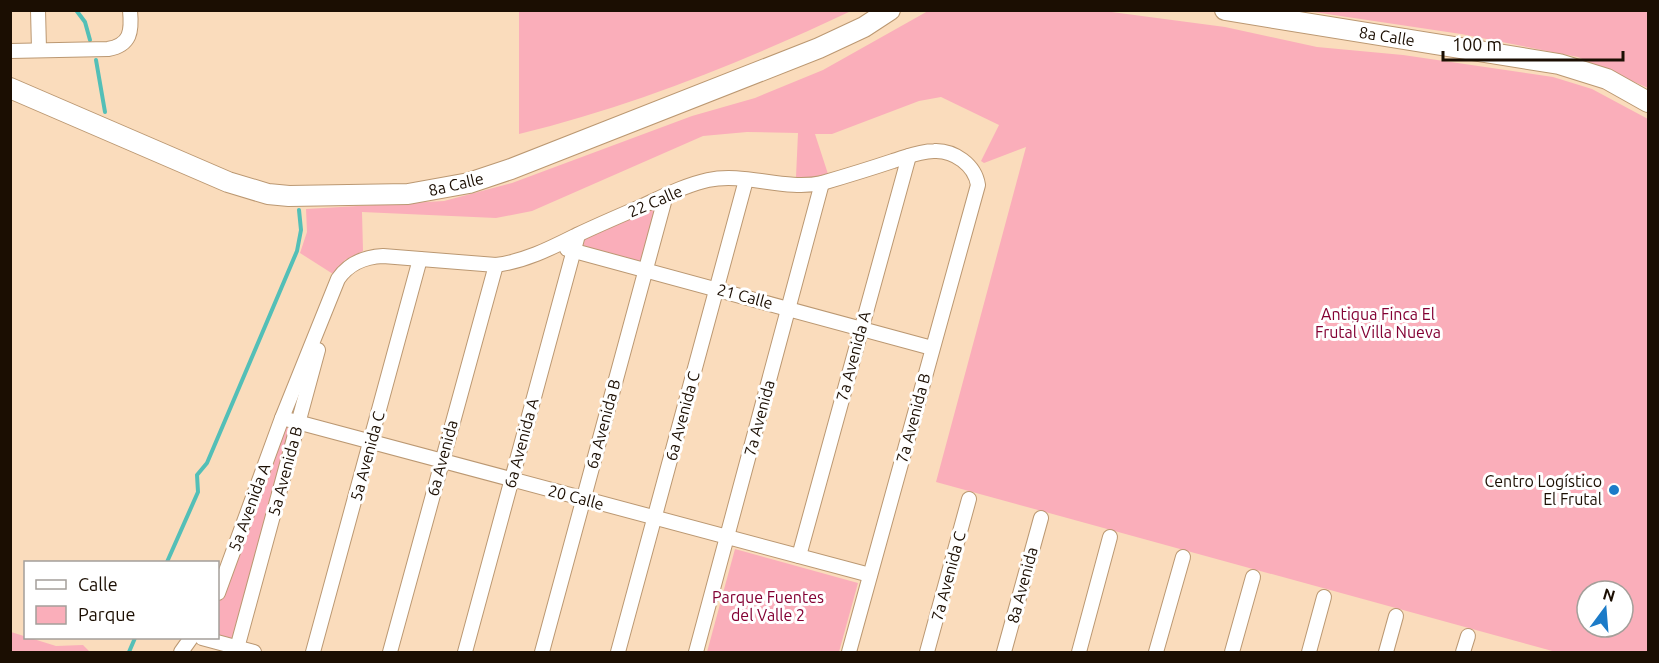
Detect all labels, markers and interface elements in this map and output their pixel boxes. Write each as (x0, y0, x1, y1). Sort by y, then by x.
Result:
street label: 8a Calle (1358, 23, 1416, 49)
scale bar (1443, 24, 1623, 62)
text: 100 m (1452, 34, 1502, 54)
street label: 8a Calle (427, 169, 485, 199)
street label: 22 Calle (625, 182, 685, 220)
street label: 21 Calle (715, 280, 775, 312)
park label: Antigua Finca El Frutal Villa Nueva (1315, 305, 1441, 341)
street label: 7a Avenida A (832, 308, 874, 403)
street label: 6a Avenida C (661, 369, 703, 463)
street label: 7a Avenida B (892, 371, 934, 465)
street label: 6a Avenida B (582, 377, 624, 471)
street label: 7a Avenida (740, 378, 778, 458)
street label: 6a Avenida A (500, 395, 542, 490)
street label: 5a Avenida C (346, 409, 388, 503)
street label: 6a Avenida (423, 418, 461, 498)
street label: 5a Avenida B (264, 424, 306, 518)
street label: 5a Avenida A (225, 460, 273, 553)
place label: Centro Logístico El Frutal (1484, 472, 1602, 508)
street label: 20 Calle (546, 481, 606, 513)
marker: Centro Logístico El Frutal (1607, 483, 1621, 497)
street label: 7a Avenida C (927, 529, 969, 623)
street label: 8a Avenida (1003, 545, 1041, 625)
legend (24, 561, 219, 639)
text: Calle (78, 574, 118, 594)
north arrow (1575, 579, 1635, 639)
text: N (1601, 584, 1617, 605)
park label: Parque Fuentes del Valle 2 (712, 588, 824, 624)
text: Parque (78, 604, 135, 624)

